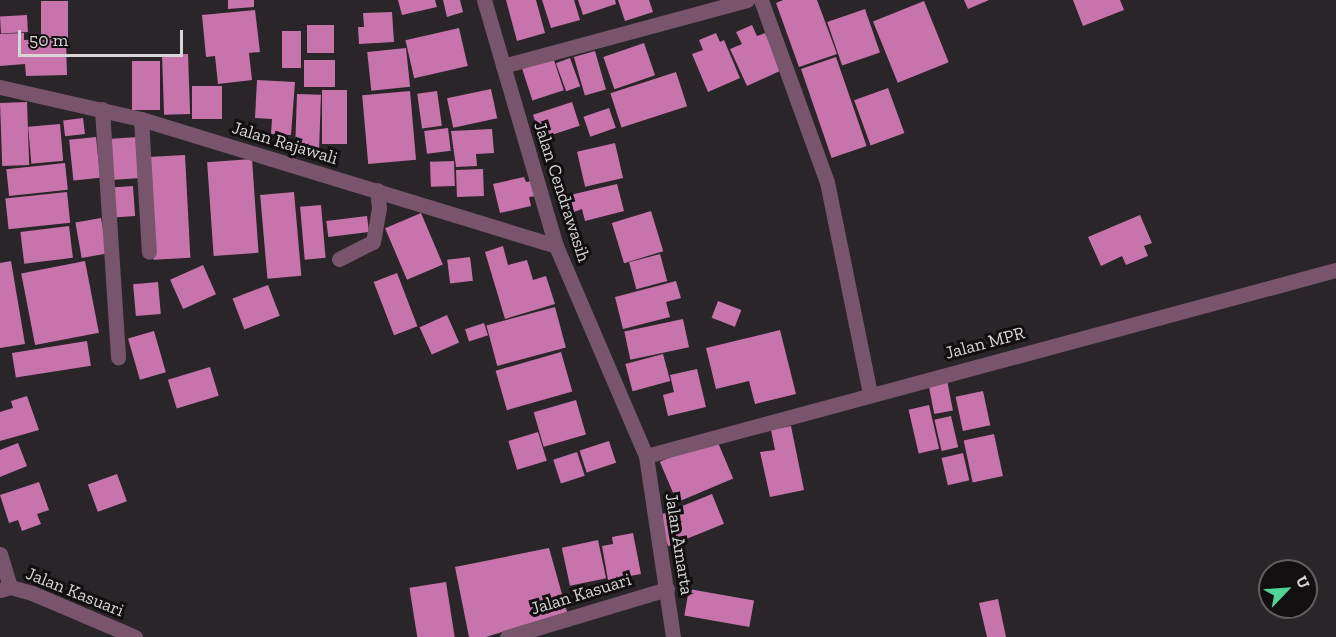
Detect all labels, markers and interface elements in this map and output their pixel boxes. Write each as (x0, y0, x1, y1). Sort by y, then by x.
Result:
scale bar (21, 18, 186, 56)
text: 50 m (29, 29, 68, 51)
street label: Jalan Rajawali (230, 117, 340, 169)
street label: Jalan Cendrawasih (529, 119, 595, 265)
street label: Jalan MPR (943, 322, 1027, 364)
street label: Jalan Amarta (660, 491, 698, 597)
north arrow (1258, 559, 1318, 619)
street label: Jalan Kasuari (23, 563, 127, 621)
street label: Jalan Kasuari (528, 568, 634, 620)
text: U (1292, 573, 1314, 591)

